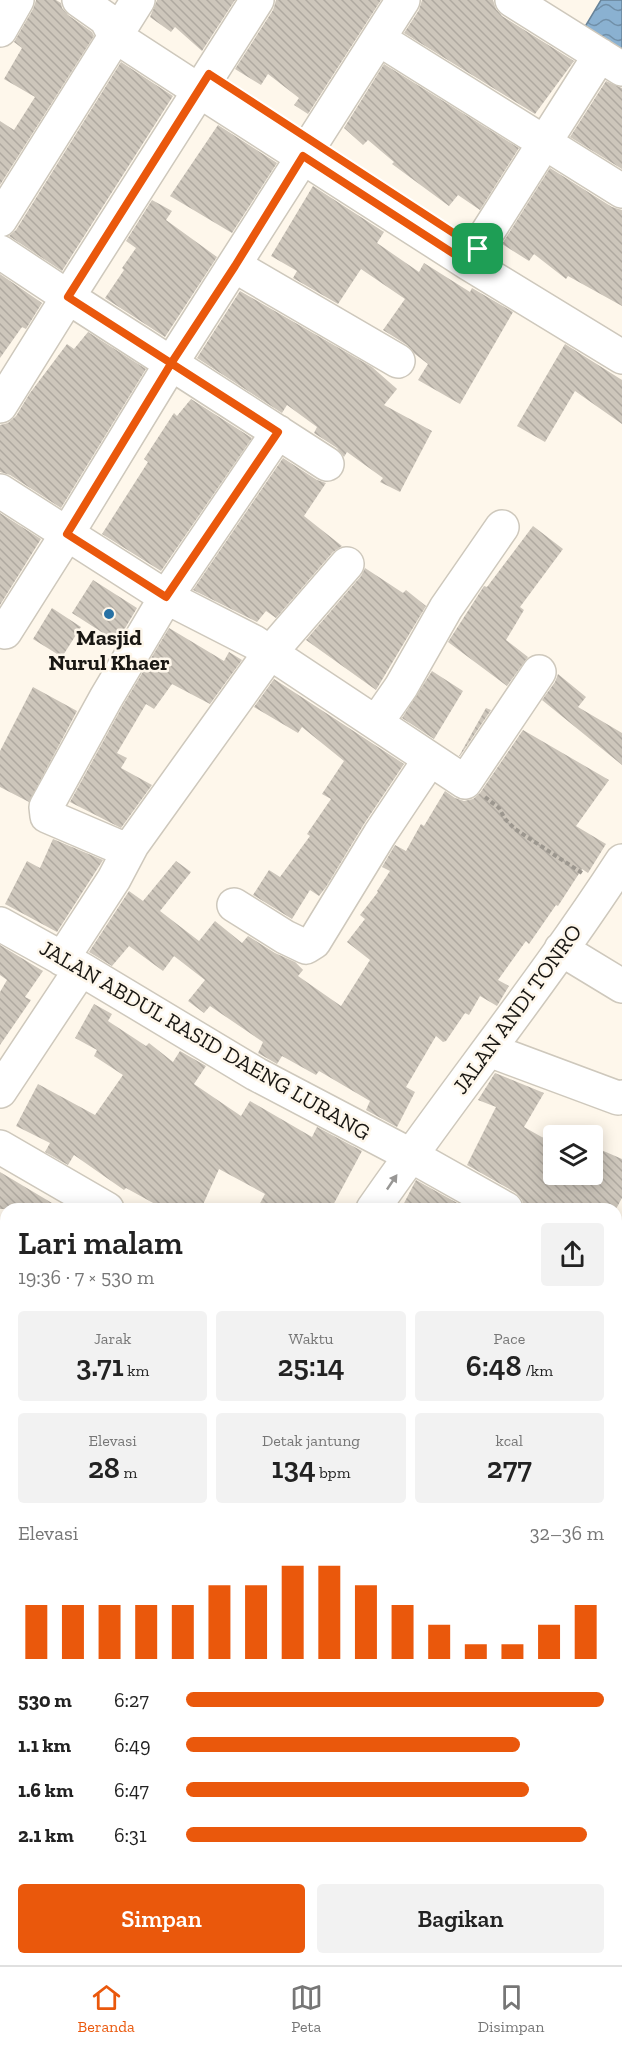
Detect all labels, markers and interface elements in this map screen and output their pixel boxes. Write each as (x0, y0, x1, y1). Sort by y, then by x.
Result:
pin (452, 223, 503, 274)
icon: arrive (461, 232, 494, 265)
marker: Masjid Nurul Khaer (102, 607, 116, 621)
place label: Masjid Nurul Khaer (48, 624, 170, 676)
street label: JALAN ANDI TONRO (446, 919, 588, 1099)
street label: JALAN ABDUL RASID DAENG LURANG (35, 934, 375, 1146)
map controls (543, 1125, 603, 1185)
button: layers (543, 1125, 603, 1185)
one-way arrow (386, 1173, 397, 1190)
text: Lari malam (18, 1223, 183, 1262)
button: share (541, 1223, 604, 1286)
text: 19:36 · 7 × 530 m (18, 1265, 154, 1289)
text: Jarak (94, 1329, 131, 1348)
text: Waktu (288, 1329, 334, 1348)
text: Pace (493, 1329, 525, 1348)
text: 3.71 (76, 1348, 124, 1384)
text: 25:14 (277, 1348, 345, 1384)
text: 6:48 (466, 1348, 522, 1384)
text: km (124, 1361, 149, 1380)
text: /km (522, 1361, 553, 1380)
text: Elevasi (89, 1431, 137, 1450)
text: Detak jantung (262, 1431, 360, 1450)
text: kcal (496, 1431, 523, 1450)
text: 28 (88, 1450, 120, 1486)
text: 134 (272, 1450, 316, 1486)
text: 277 (487, 1450, 532, 1486)
text: m (120, 1463, 137, 1482)
text: bpm (316, 1463, 350, 1482)
text: Elevasi (18, 1521, 78, 1545)
text: 32–36 m (530, 1521, 604, 1545)
text: 530 m (18, 1688, 72, 1712)
text: 6:27 (114, 1688, 149, 1712)
text: 1.1 km (18, 1733, 71, 1757)
text: 6:49 (114, 1733, 151, 1757)
text: 1.6 km (18, 1778, 73, 1802)
text: 6:47 (114, 1778, 149, 1802)
text: 2.1 km (18, 1823, 74, 1847)
text: 6:31 (114, 1823, 147, 1847)
button: Simpan (18, 1884, 305, 1953)
button: Bagikan (317, 1884, 604, 1953)
tab: Beranda (77, 1981, 135, 2036)
tab: Peta (290, 1981, 323, 2036)
tab: Disimpan (478, 1981, 545, 2036)

